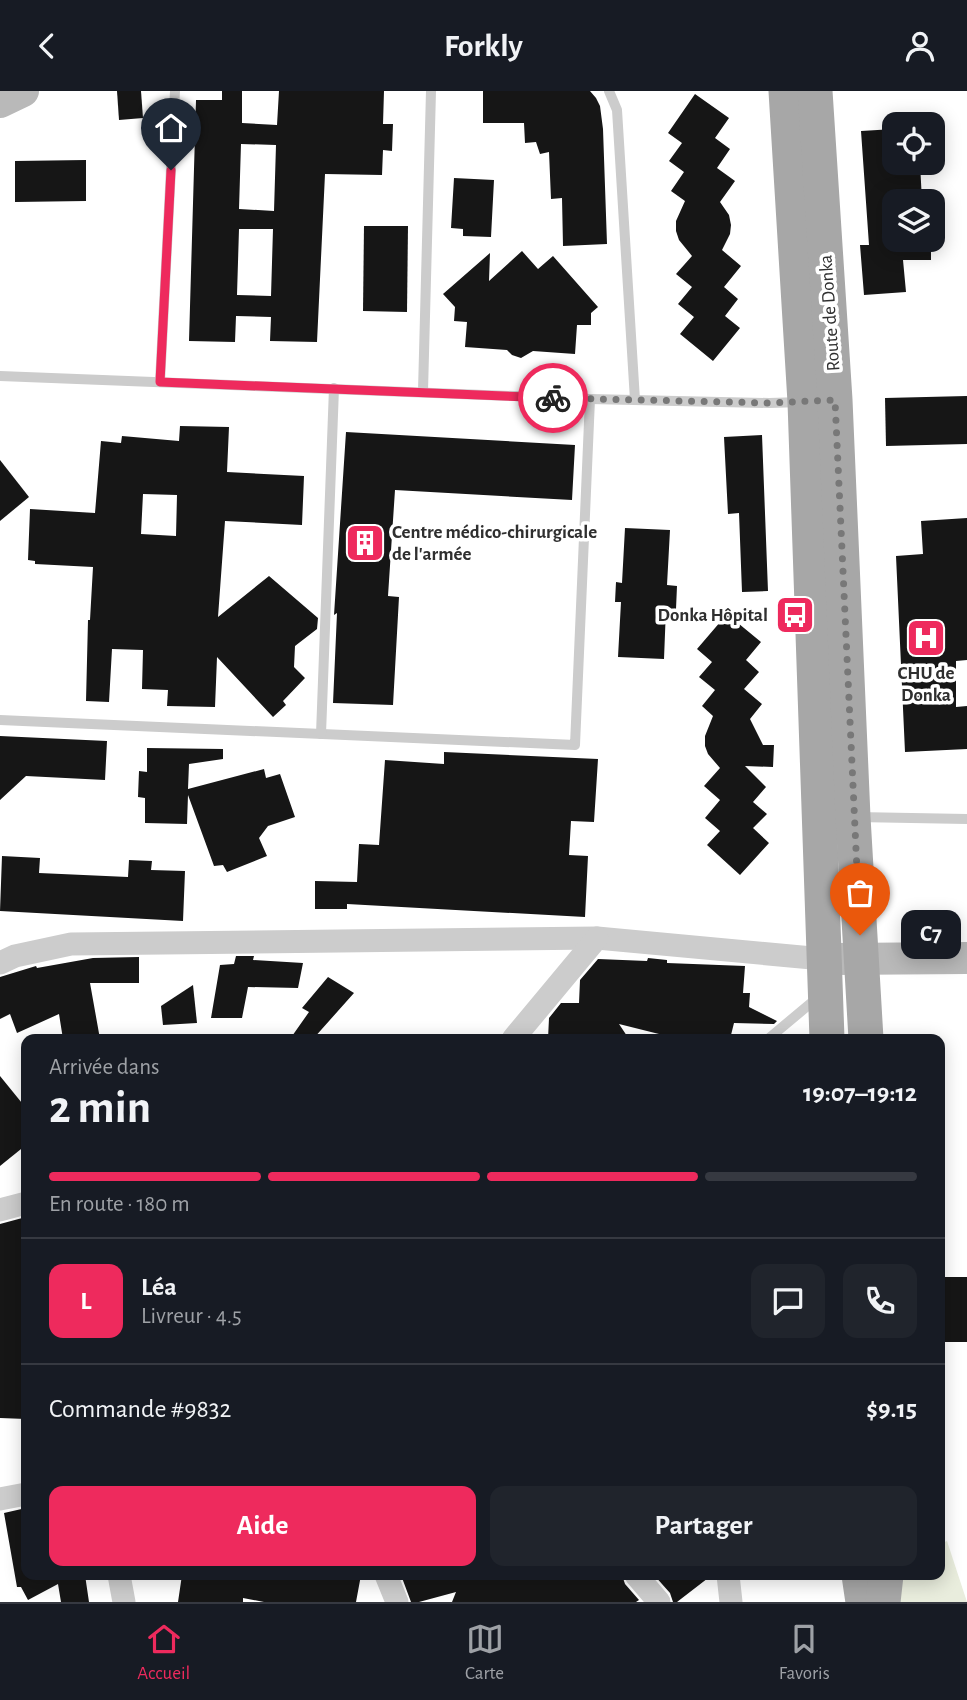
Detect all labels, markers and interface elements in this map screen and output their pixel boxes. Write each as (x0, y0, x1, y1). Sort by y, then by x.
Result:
icon: back (28, 27, 66, 65)
icon: person (901, 27, 939, 65)
text: Forkly (444, 30, 523, 62)
pin (141, 98, 201, 170)
icon: home (152, 109, 190, 147)
map controls (882, 112, 945, 252)
button: locate (882, 112, 945, 175)
button: layers (882, 189, 945, 252)
street label: Route de Donka (816, 254, 844, 372)
courier (518, 363, 588, 433)
icon: bike (534, 379, 572, 417)
building icon: Centre médico-chirurgicale de l'armée (344, 522, 386, 564)
place label: Centre médico-chirurgicale de l'armée (392, 523, 597, 564)
bus stop icon: Donka Hôpital (774, 594, 816, 636)
place label: Donka Hôpital (658, 606, 768, 625)
hospital icon: CHU de Donka (905, 617, 947, 659)
place label: CHU de Donka (897, 664, 955, 705)
pin (830, 863, 890, 935)
icon: bag (841, 874, 879, 912)
callout: C7 (902, 911, 962, 959)
text: C7 (920, 923, 942, 946)
text: Arrivée dans (49, 1056, 160, 1079)
text: 19:07–19:12 (803, 1080, 917, 1106)
text: 2 min (49, 1085, 151, 1131)
text: En route · 180 m (49, 1193, 190, 1216)
button: chat (751, 1264, 825, 1338)
button: phone (843, 1264, 917, 1338)
text: Léa (141, 1274, 177, 1300)
text: L (80, 1288, 92, 1314)
text: Livreur · 4.5 (141, 1305, 242, 1328)
text: Commande #9832 (49, 1396, 231, 1422)
text: $9.15 (866, 1396, 917, 1422)
button: Aide (49, 1486, 476, 1566)
button: Partager (490, 1486, 917, 1566)
tab: Accueil (137, 1620, 190, 1685)
tab: Carte (465, 1620, 504, 1685)
tab: Favoris (779, 1620, 830, 1685)

